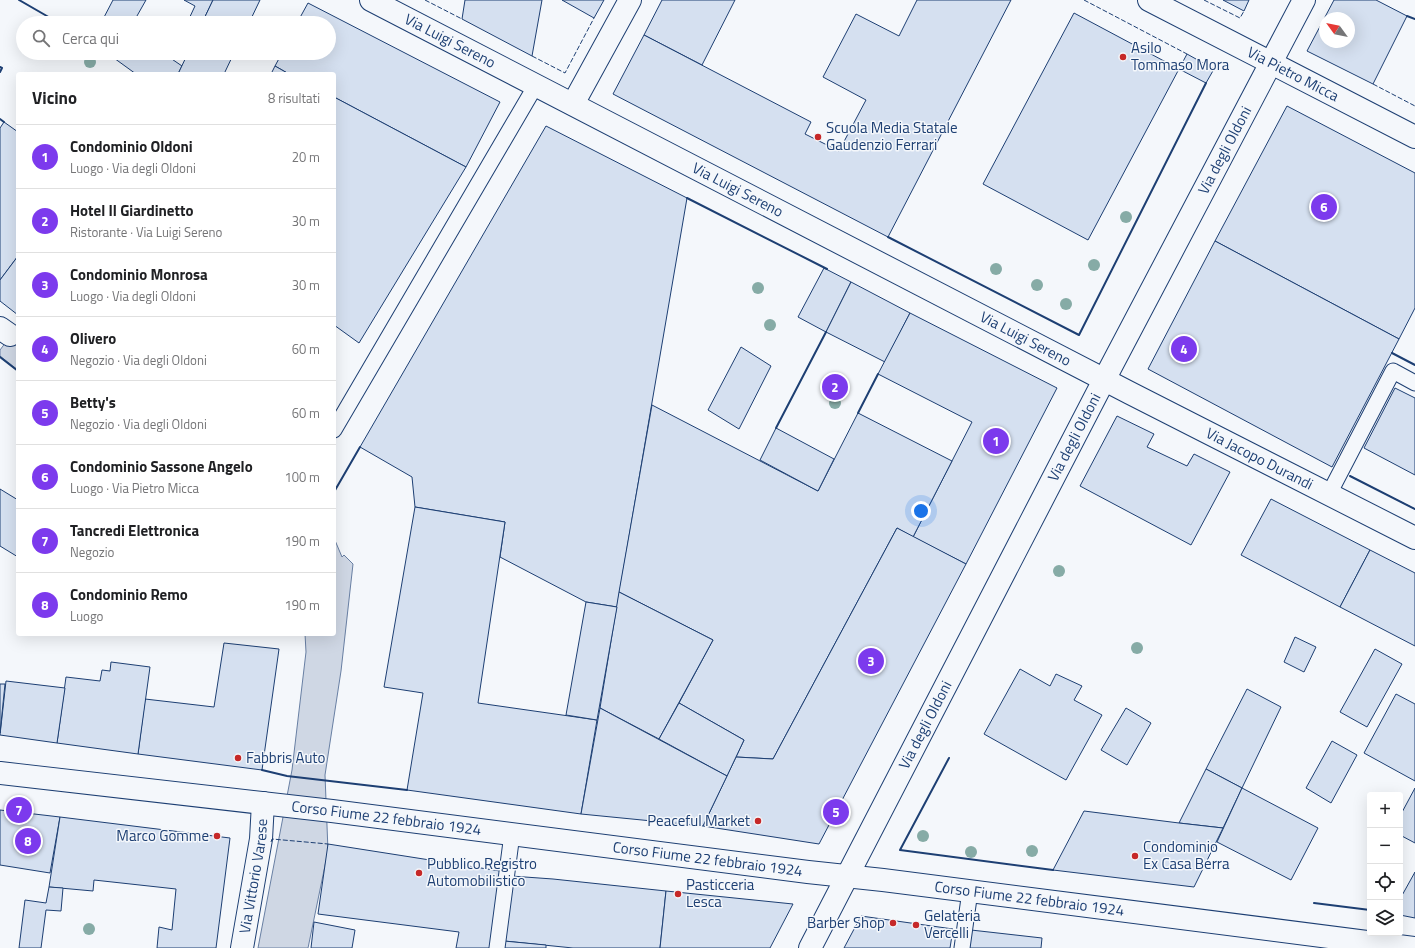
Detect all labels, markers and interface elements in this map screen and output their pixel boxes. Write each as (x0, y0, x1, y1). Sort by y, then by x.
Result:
street label: Via Luigi Sereno (401, 7, 500, 74)
north arrow (1319, 12, 1355, 48)
search box (16, 16, 336, 60)
icon: search (30, 27, 52, 49)
text: Cerca qui (62, 27, 119, 50)
place label: Asilo Tommaso Mora (1131, 36, 1230, 76)
street label: Via Pietro Micca (1243, 40, 1344, 107)
marker: Asilo Tommaso Mora (1118, 52, 1128, 62)
text: Vicino (32, 85, 77, 111)
text: 8 risultati (268, 88, 320, 108)
street label: Via degli Oldoni (1192, 102, 1257, 198)
place label: Scuola Media Statale Gaudenzio Ferrari (826, 116, 958, 156)
marker: Scuola Media Statale Gaudenzio Ferrari (813, 132, 823, 142)
text: Condominio Oldoni (70, 135, 193, 158)
text: 1 (41, 147, 49, 167)
text: 20 m (292, 147, 320, 167)
street label: Via Luigi Sereno (688, 156, 788, 223)
text: Luogo · Via degli Oldoni (70, 158, 196, 178)
pin: 6 (1311, 192, 1337, 222)
text: Hotel Il Giardinetto (70, 199, 193, 222)
text: 2 (41, 211, 49, 231)
text: 30 m (292, 211, 320, 231)
text: Ristorante · Via Luigi Sereno (70, 222, 222, 242)
text: Condominio Monrosa (70, 263, 208, 286)
text: 3 (41, 275, 49, 295)
text: 30 m (292, 275, 320, 295)
text: Luogo · Via degli Oldoni (70, 286, 196, 306)
street label: Via Luigi Sereno (976, 305, 1075, 372)
text: Olivero (70, 327, 116, 350)
pin: 4 (1171, 334, 1197, 364)
text: 4 (41, 339, 49, 359)
text: 60 m (292, 339, 320, 359)
text: Negozio · Via degli Oldoni (70, 350, 207, 370)
pin: 2 (822, 372, 848, 402)
street label: Via degli Oldoni (1041, 389, 1106, 485)
text: Betty's (70, 391, 116, 414)
text: 5 (41, 403, 49, 423)
text: 60 m (292, 403, 320, 423)
text: Negozio · Via degli Oldoni (70, 414, 207, 434)
street label: Via Jacopo Durandi (1202, 421, 1317, 495)
pin: 1 (983, 426, 1009, 456)
text: Condominio Sassone Angelo (70, 455, 253, 478)
text: 6 (41, 467, 49, 487)
text: 100 m (284, 467, 320, 487)
text: Luogo · Via Pietro Micca (70, 478, 199, 498)
your location (911, 501, 931, 521)
text: Tancredi Elettronica (70, 519, 199, 542)
text: 7 (41, 531, 49, 551)
text: 190 m (284, 531, 320, 551)
text: Negozio (70, 542, 114, 562)
text: Condominio Remo (70, 583, 188, 606)
text: 8 (41, 595, 49, 615)
text: 190 m (284, 595, 320, 615)
text: Luogo (70, 606, 103, 626)
pin: 3 (858, 646, 884, 676)
street label: Via degli Oldoni (892, 677, 957, 773)
place label: Fabbris Auto (246, 746, 326, 769)
marker: Fabbris Auto (233, 753, 243, 763)
map controls (1367, 792, 1403, 936)
button: + (1367, 792, 1403, 828)
street label: Corso Fiume 22 febbraio 1924 (290, 794, 483, 841)
pin: 7 (6, 795, 32, 825)
pin: 5 (823, 797, 849, 827)
place label: Peaceful Market (647, 809, 751, 832)
marker: Peaceful Market (753, 816, 763, 826)
street label: Via Vittorio Varese (233, 818, 273, 935)
place label: Marco Gomme (116, 824, 209, 847)
pin: 8 (15, 826, 41, 856)
button: − (1367, 828, 1403, 864)
marker: Marco Gomme (212, 831, 222, 841)
street label: Corso Fiume 22 febbraio 1924 (612, 835, 804, 882)
place label: Condominio Ex Casa Berra (1143, 835, 1230, 875)
marker: Condominio Ex Casa Berra (1130, 851, 1140, 861)
place label: Pubblico Registro Automobilistico (427, 852, 537, 892)
button: locate (1367, 864, 1403, 900)
marker: Pubblico Registro Automobilistico (414, 868, 424, 878)
place label: Pasticceria Lesca (686, 873, 755, 913)
street label: Corso Fiume 22 febbraio 1924 (933, 875, 1126, 922)
marker: Pasticceria Lesca (673, 889, 683, 899)
button: layers (1367, 900, 1403, 936)
place label: Gelateria Vercelli (924, 904, 981, 944)
place label: Barber Shop (807, 911, 885, 934)
marker: Barber Shop (888, 918, 898, 928)
marker: Gelateria Vercelli (911, 920, 921, 930)

